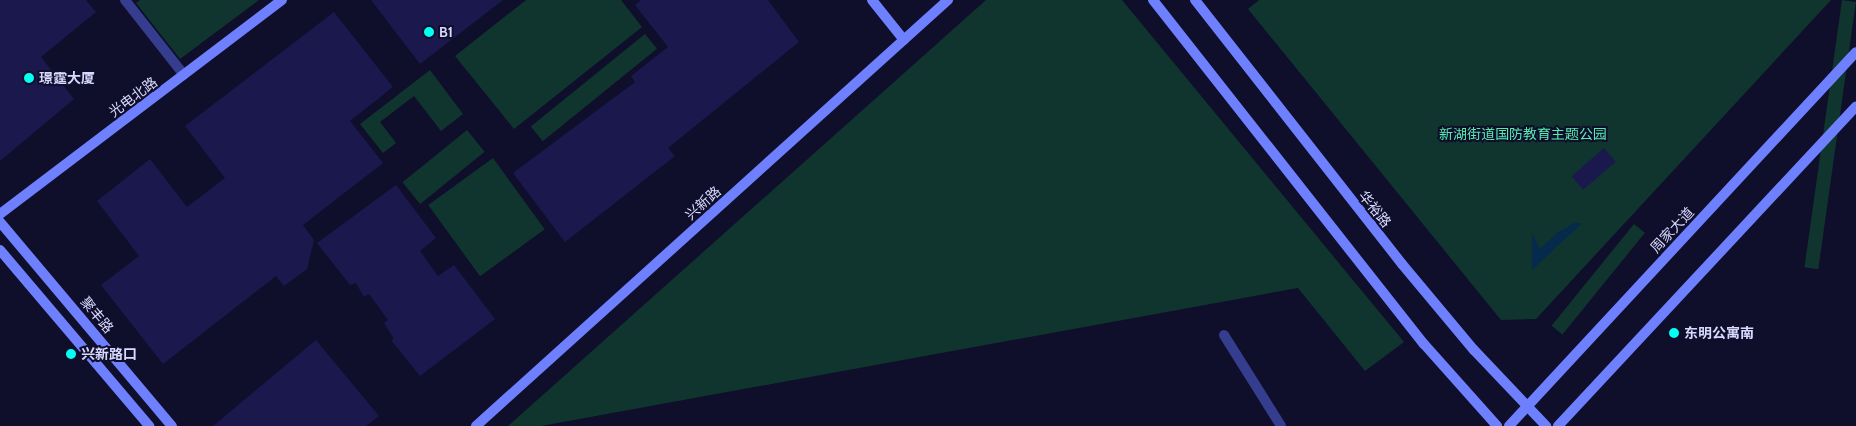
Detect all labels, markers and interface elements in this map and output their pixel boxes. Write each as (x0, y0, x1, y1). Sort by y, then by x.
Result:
place label: B1 (439, 24, 453, 40)
marker: B1 (423, 26, 435, 38)
place label: 璟霆大厦 (39, 70, 95, 86)
marker: 璟霆大厦 (23, 72, 35, 84)
street label: 光电北路 (106, 73, 160, 121)
park label: 新湖街道国防教育主题公园 (1439, 126, 1607, 142)
street label: 兴新路 (682, 183, 724, 223)
street label: 华裕路 (1355, 187, 1395, 231)
street label: 周家大道 (1647, 204, 1697, 256)
street label: 聚丰路 (77, 294, 117, 336)
place label: 东明公寓南 (1684, 325, 1754, 341)
marker: 东明公寓南 (1668, 327, 1680, 339)
place label: 兴新路口 (81, 346, 137, 362)
marker: 兴新路口 (65, 348, 77, 360)

